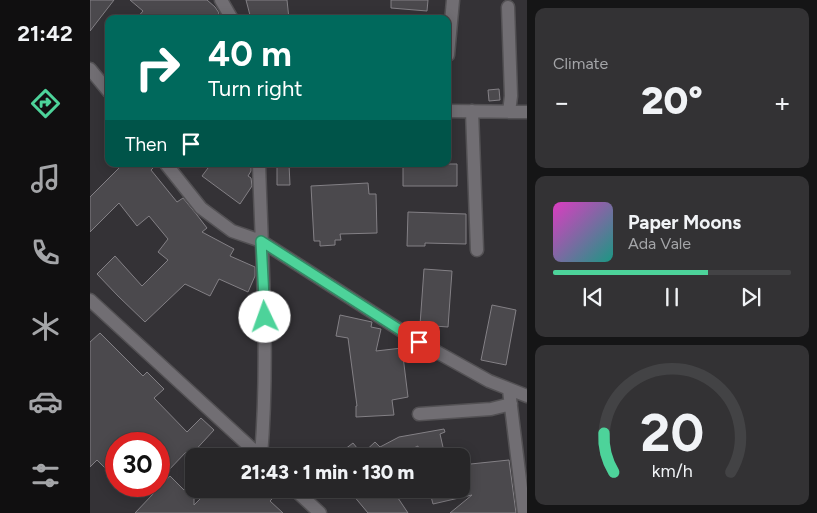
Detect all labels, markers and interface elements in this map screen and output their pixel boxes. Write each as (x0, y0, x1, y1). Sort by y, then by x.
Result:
text: 21:42 (17, 20, 73, 47)
text: 40 m (208, 33, 292, 75)
icon: right (125, 35, 190, 100)
text: Climate (553, 54, 608, 73)
text: Turn right (208, 75, 303, 102)
text: 20° (641, 78, 703, 124)
text: − (553, 85, 570, 119)
text: + (774, 85, 791, 119)
icon: directions (28, 86, 63, 121)
icon: arrive (177, 130, 205, 158)
text: Then (125, 133, 167, 156)
icon: music (28, 161, 63, 196)
text: Paper Moons (628, 211, 741, 234)
text: Ada Vale (628, 234, 691, 253)
icon: phone (28, 235, 63, 270)
icon: previous (579, 283, 607, 311)
icon: pause (658, 283, 686, 311)
icon: next (737, 283, 765, 311)
position arrow (238, 290, 290, 342)
icon: climate (28, 309, 63, 344)
pin (398, 321, 440, 363)
icon: arrive (405, 328, 433, 356)
icon: car (28, 384, 63, 419)
text: 20 (640, 402, 704, 464)
speed limit sign: 30 (105, 432, 170, 497)
icon: filters (28, 458, 63, 493)
text: km/h (652, 460, 692, 481)
text: 21:43 · 1 min · 130 m (241, 461, 414, 484)

